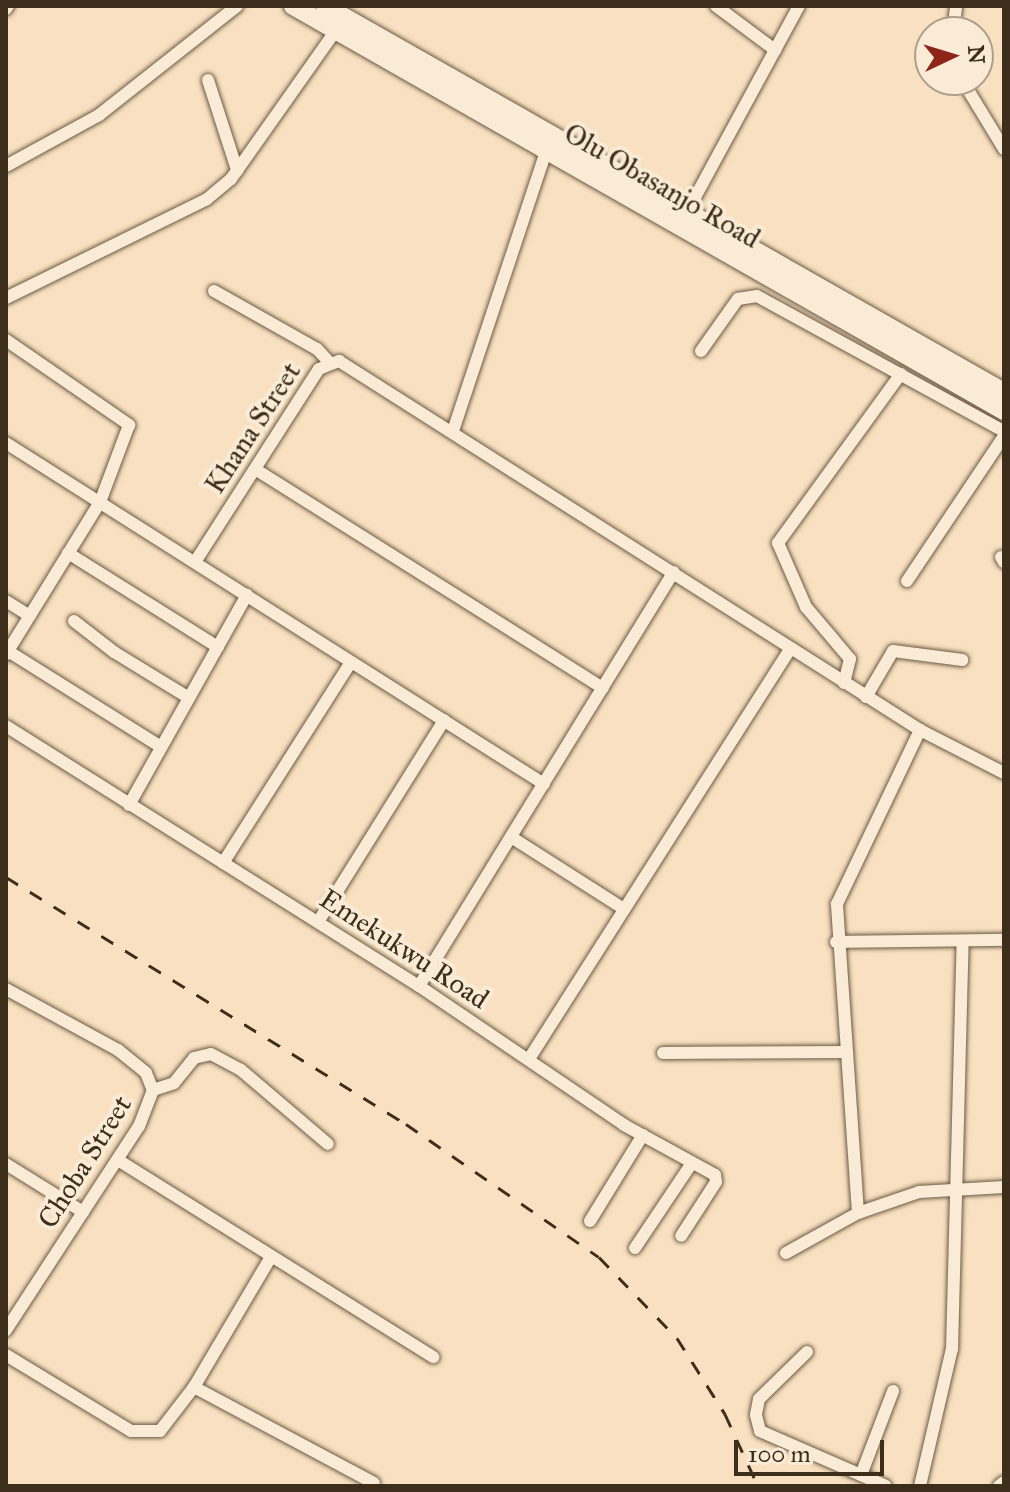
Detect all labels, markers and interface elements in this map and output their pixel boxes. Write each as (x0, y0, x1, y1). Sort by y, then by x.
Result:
north arrow (914, 16, 994, 96)
text: N (962, 44, 991, 65)
street label: Olu Obasanjo Road (558, 116, 766, 256)
street label: Khana Street (198, 356, 308, 500)
street label: Emekukwu Road (313, 882, 495, 1016)
street label: Choba Street (31, 1090, 139, 1234)
scale bar (738, 1424, 888, 1474)
text: 100 m (748, 1439, 811, 1469)

